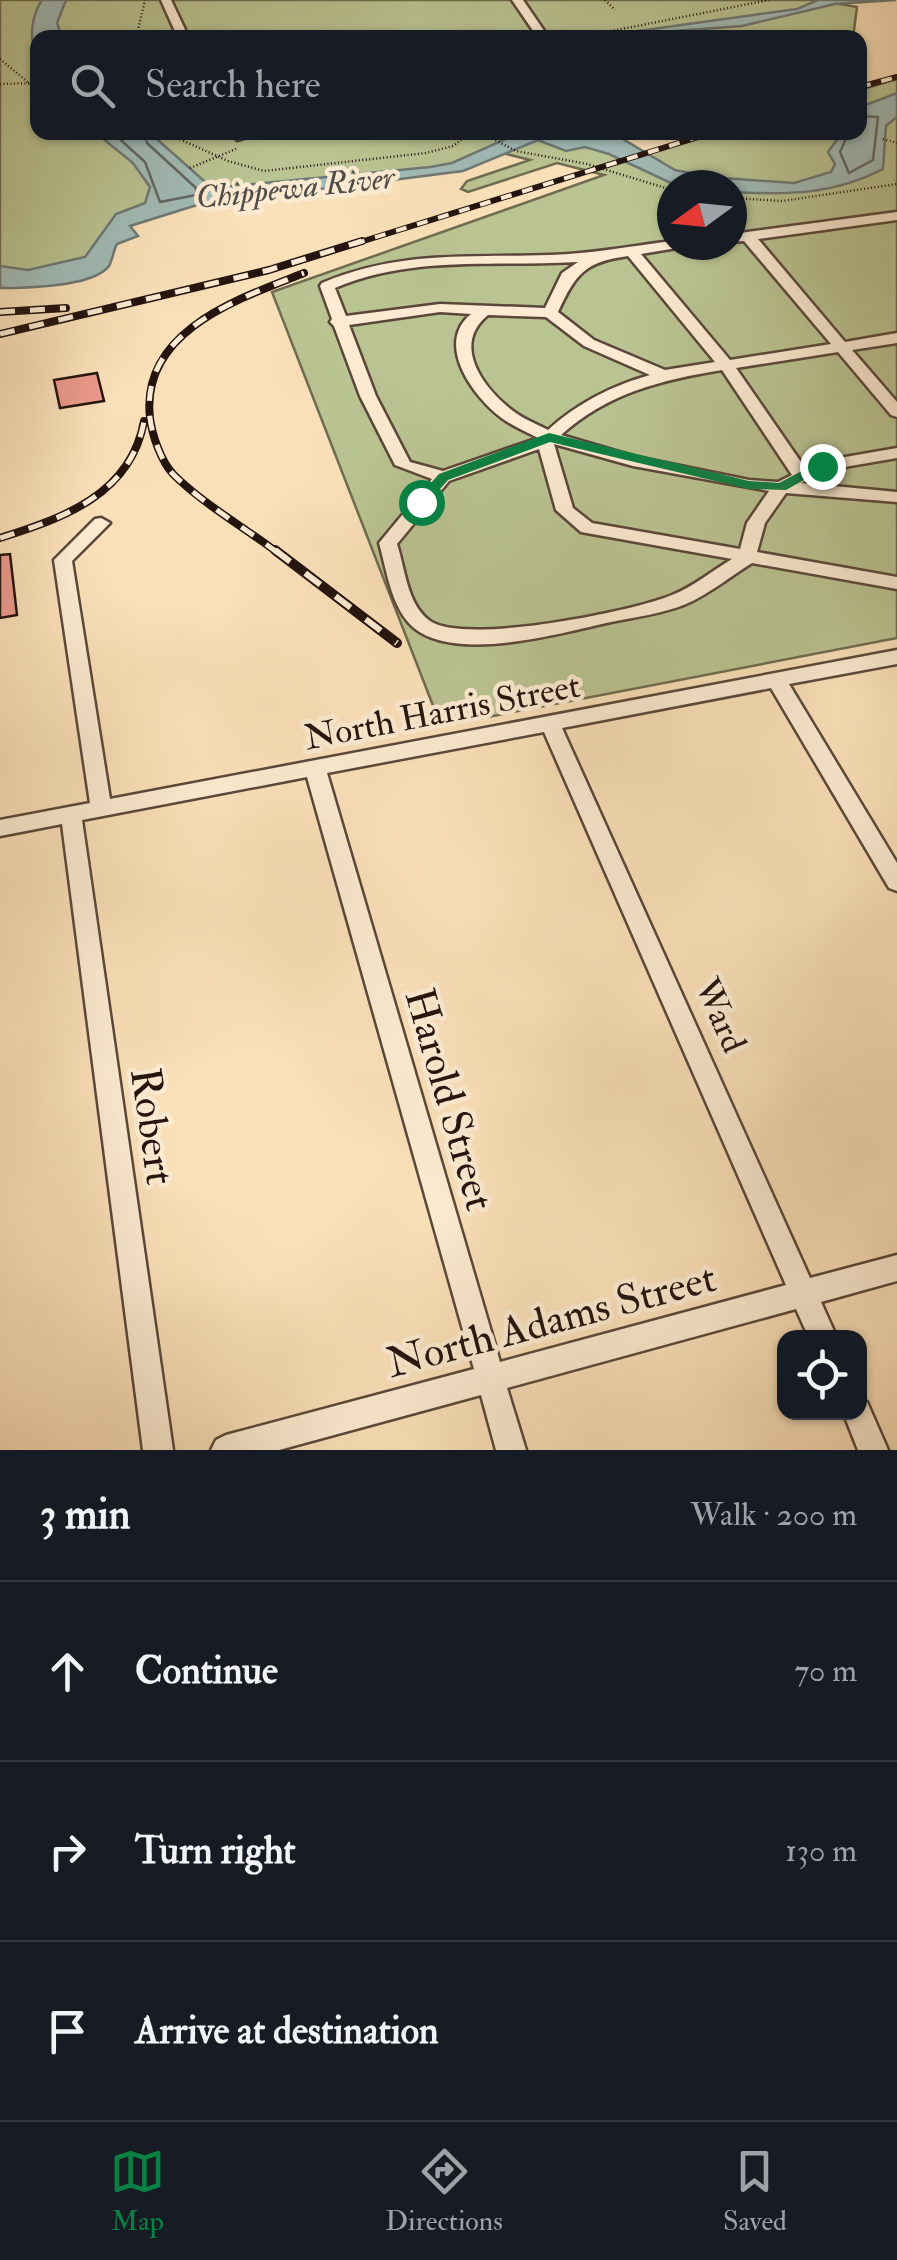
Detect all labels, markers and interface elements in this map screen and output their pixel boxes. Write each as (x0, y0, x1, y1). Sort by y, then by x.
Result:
search box (30, 30, 867, 140)
icon: search (65, 58, 120, 113)
text: Search here (145, 61, 321, 109)
water label: Chippewa River (194, 157, 398, 218)
north arrow (657, 170, 747, 260)
route end (800, 444, 846, 490)
route start (399, 480, 445, 526)
street label: North Harris Street (301, 664, 584, 760)
street label: Ward (684, 970, 756, 1060)
street label: Harold Street (393, 983, 506, 1217)
street label: Robert (118, 1065, 186, 1188)
street label: North Adams Street (381, 1252, 722, 1390)
map controls (777, 1330, 867, 1420)
button: locate (777, 1330, 867, 1420)
text: 3 min (40, 1489, 130, 1541)
text: Walk · 200 m (690, 1495, 857, 1535)
icon: ahead (40, 1644, 95, 1699)
text: Continue (135, 1647, 278, 1695)
text: 70 m (794, 1651, 857, 1691)
icon: right (40, 1824, 95, 1879)
text: Turn right (135, 1827, 296, 1875)
text: 130 m (785, 1831, 857, 1871)
icon: arrive (40, 2004, 95, 2059)
text: Arrive at destination (135, 2007, 439, 2055)
tab: Map (110, 2144, 165, 2239)
tab: Directions (385, 2144, 503, 2239)
tab: Saved (723, 2144, 787, 2239)

